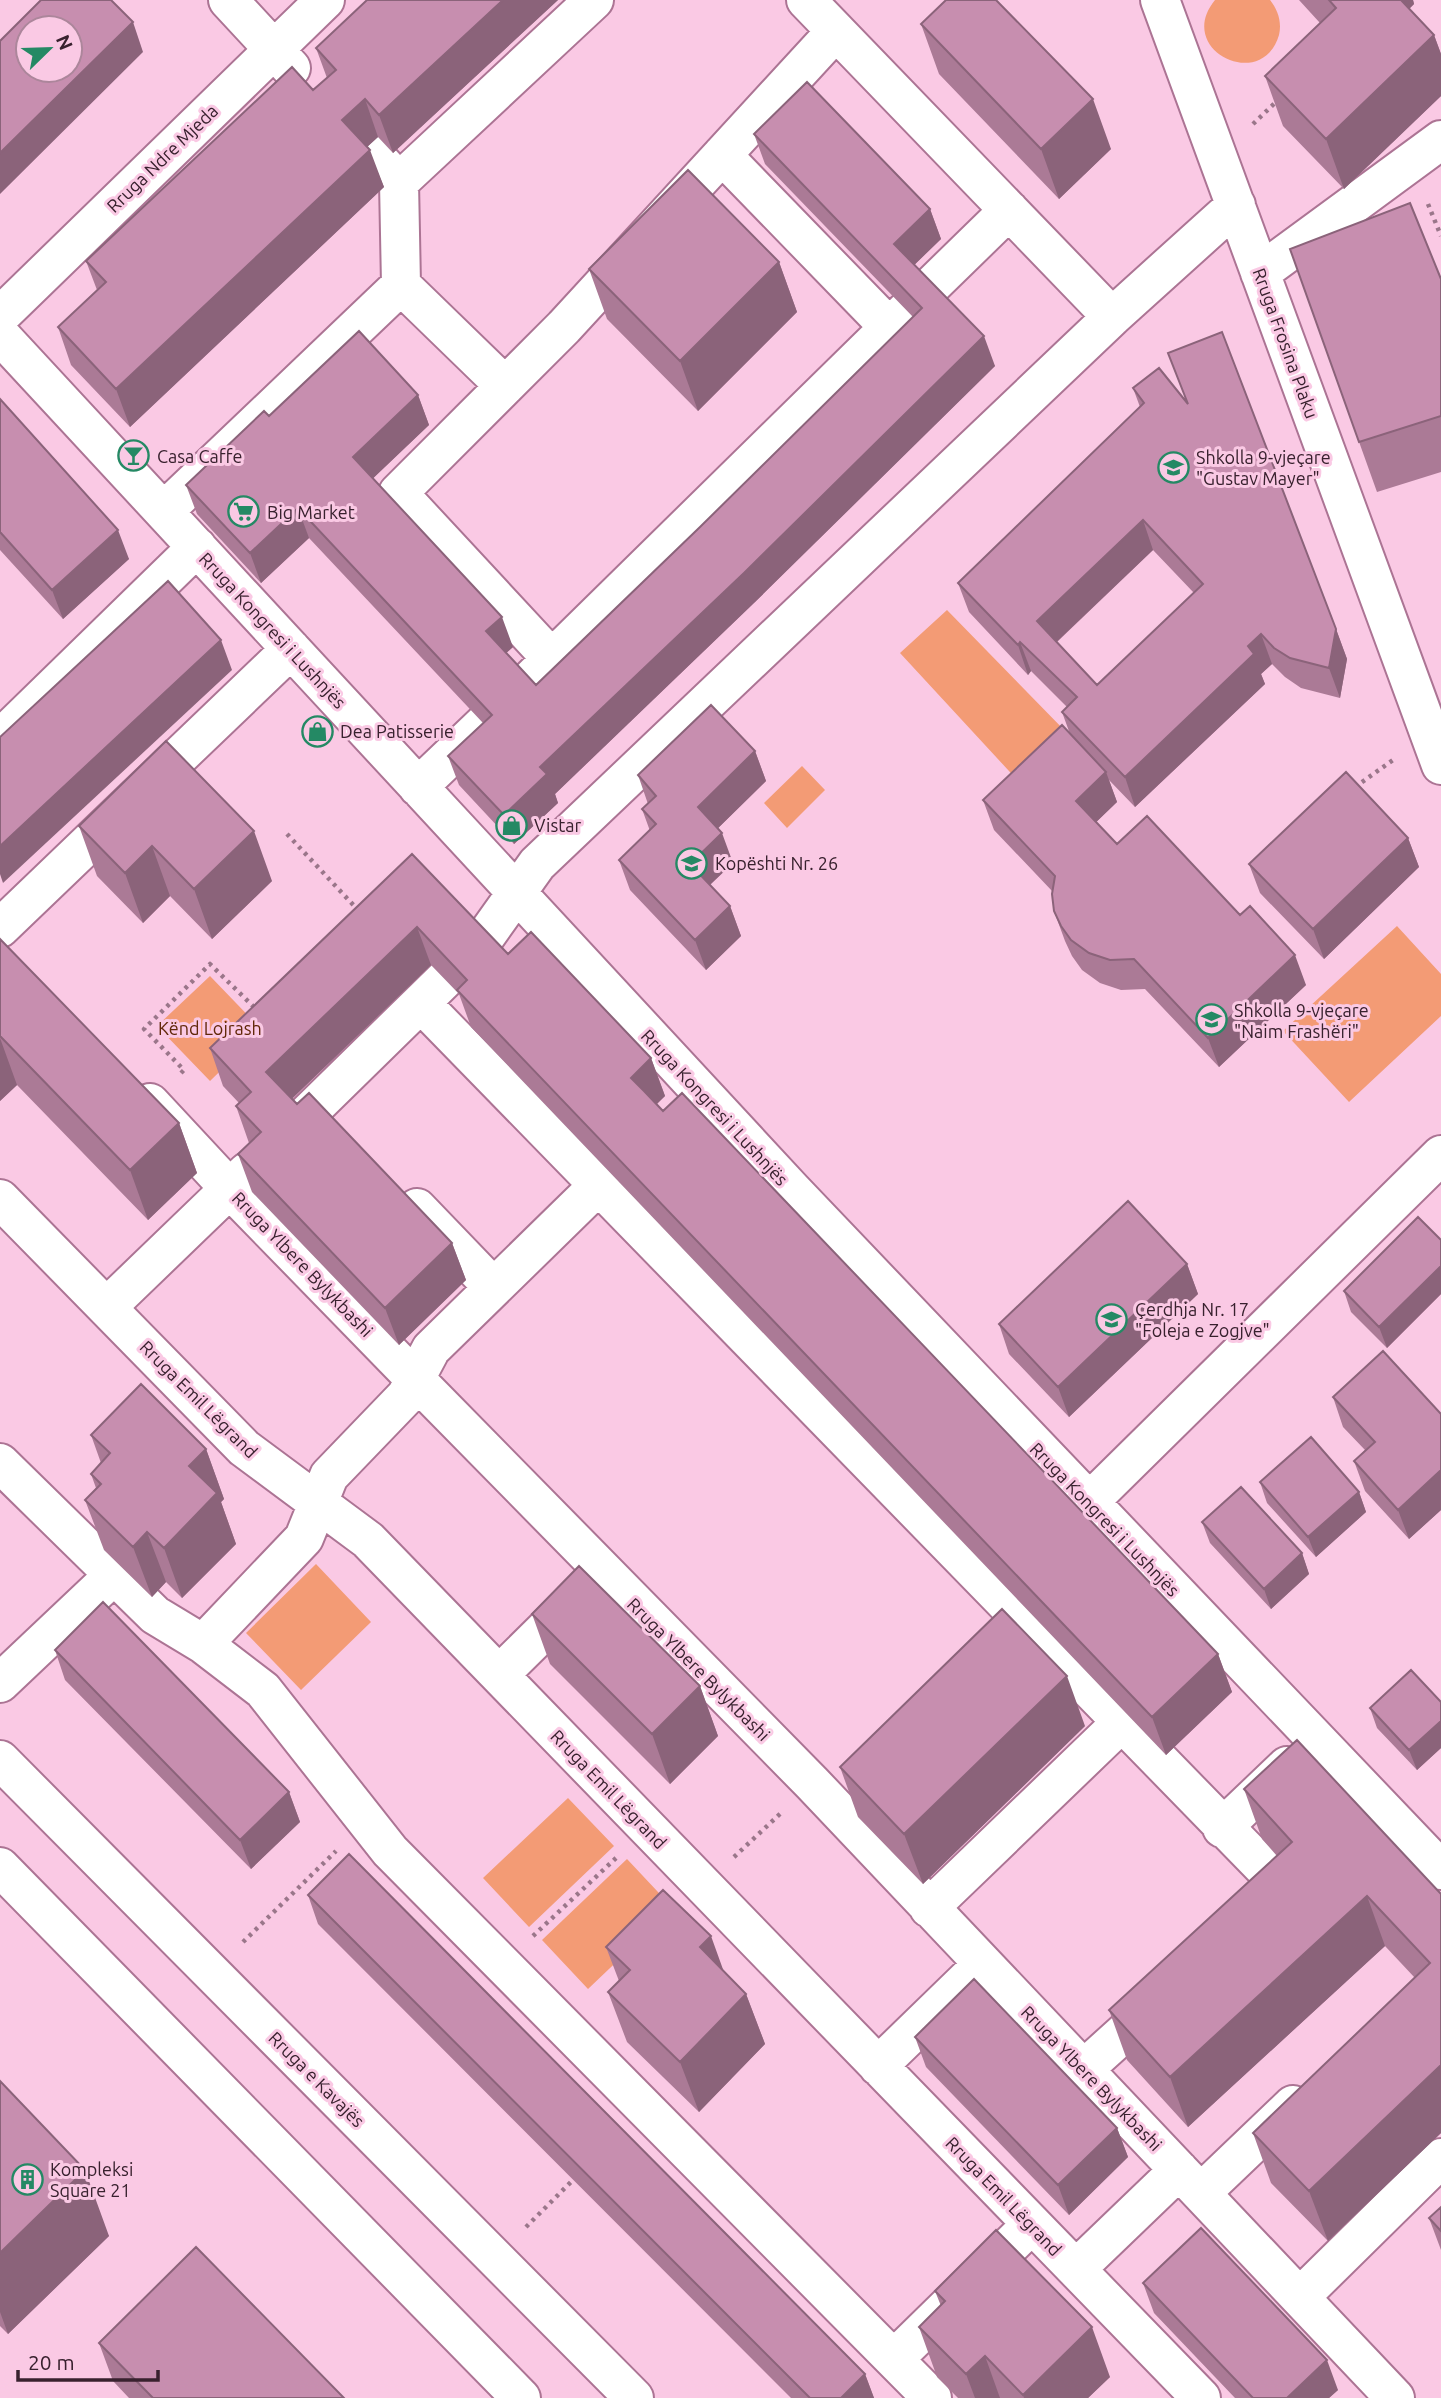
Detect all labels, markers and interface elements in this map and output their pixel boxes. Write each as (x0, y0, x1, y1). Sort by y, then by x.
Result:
north arrow (14, 14, 84, 84)
text: N (52, 32, 78, 53)
street label: Rruga Ndre Mjeda (103, 100, 221, 216)
street label: Rruga Frosina Plaku (1249, 265, 1323, 421)
bar icon: Casa Caffe (117, 439, 151, 473)
place label: Casa Caffe (157, 446, 242, 466)
place label: Shkolla 9-vjeçare "Gustav Mayer" (1196, 447, 1331, 488)
school or university icon: Shkolla 9-vjeçare "Gustav Mayer" (1156, 450, 1190, 484)
supermarket icon: Big Market (227, 495, 261, 529)
place label: Big Market (267, 502, 355, 522)
street label: Rruga Kongresi i Lushnjës (196, 548, 350, 712)
shop icon: Dea Patisserie (300, 714, 334, 748)
place label: Dea Patisserie (340, 721, 454, 741)
shop icon: Vistar (494, 808, 528, 842)
place label: Vistar (534, 815, 581, 835)
school or university icon: Kopështi Nr. 26 (675, 846, 709, 880)
place label: Kopështi Nr. 26 (715, 853, 838, 873)
place label: Shkolla 9-vjeçare "Naim Frashëri" (1234, 1000, 1369, 1041)
school or university icon: Shkolla 9-vjeçare "Naim Frashëri" (1194, 1003, 1228, 1037)
park label: Kënd Lojrash (158, 1018, 262, 1038)
street label: Rruga Kongresi i Lushnjës (638, 1025, 792, 1189)
street label: Rruga Ylbere Bylykbashi (229, 1188, 377, 1340)
place label: Çerdhja Nr. 17 "Foleja e Zogjve" (1135, 1299, 1270, 1340)
school or university icon: Çerdhja Nr. 17 "Foleja e Zogjve" (1095, 1302, 1129, 1336)
street label: Rruga Emil Lëgrand (136, 1336, 262, 1462)
street label: Rruga Kongresi i Lushnjës (1026, 1438, 1184, 1600)
street label: Rruga Ylbere Bylykbashi (624, 1594, 774, 1744)
street label: Rruga Emil Lëgrand (547, 1726, 671, 1852)
street label: Rruga Ylbere Bylykbashi (1018, 2002, 1166, 2154)
street label: Rruga e Kavajës (265, 2027, 369, 2131)
street label: Rruga Emil Lëgrand (942, 2133, 1066, 2259)
place label: Kompleksi Square 21 (50, 2159, 133, 2200)
building icon: Kompleksi Square 21 (10, 2162, 44, 2196)
scale bar (18, 2338, 158, 2382)
text: 20 m (28, 2350, 75, 2374)

